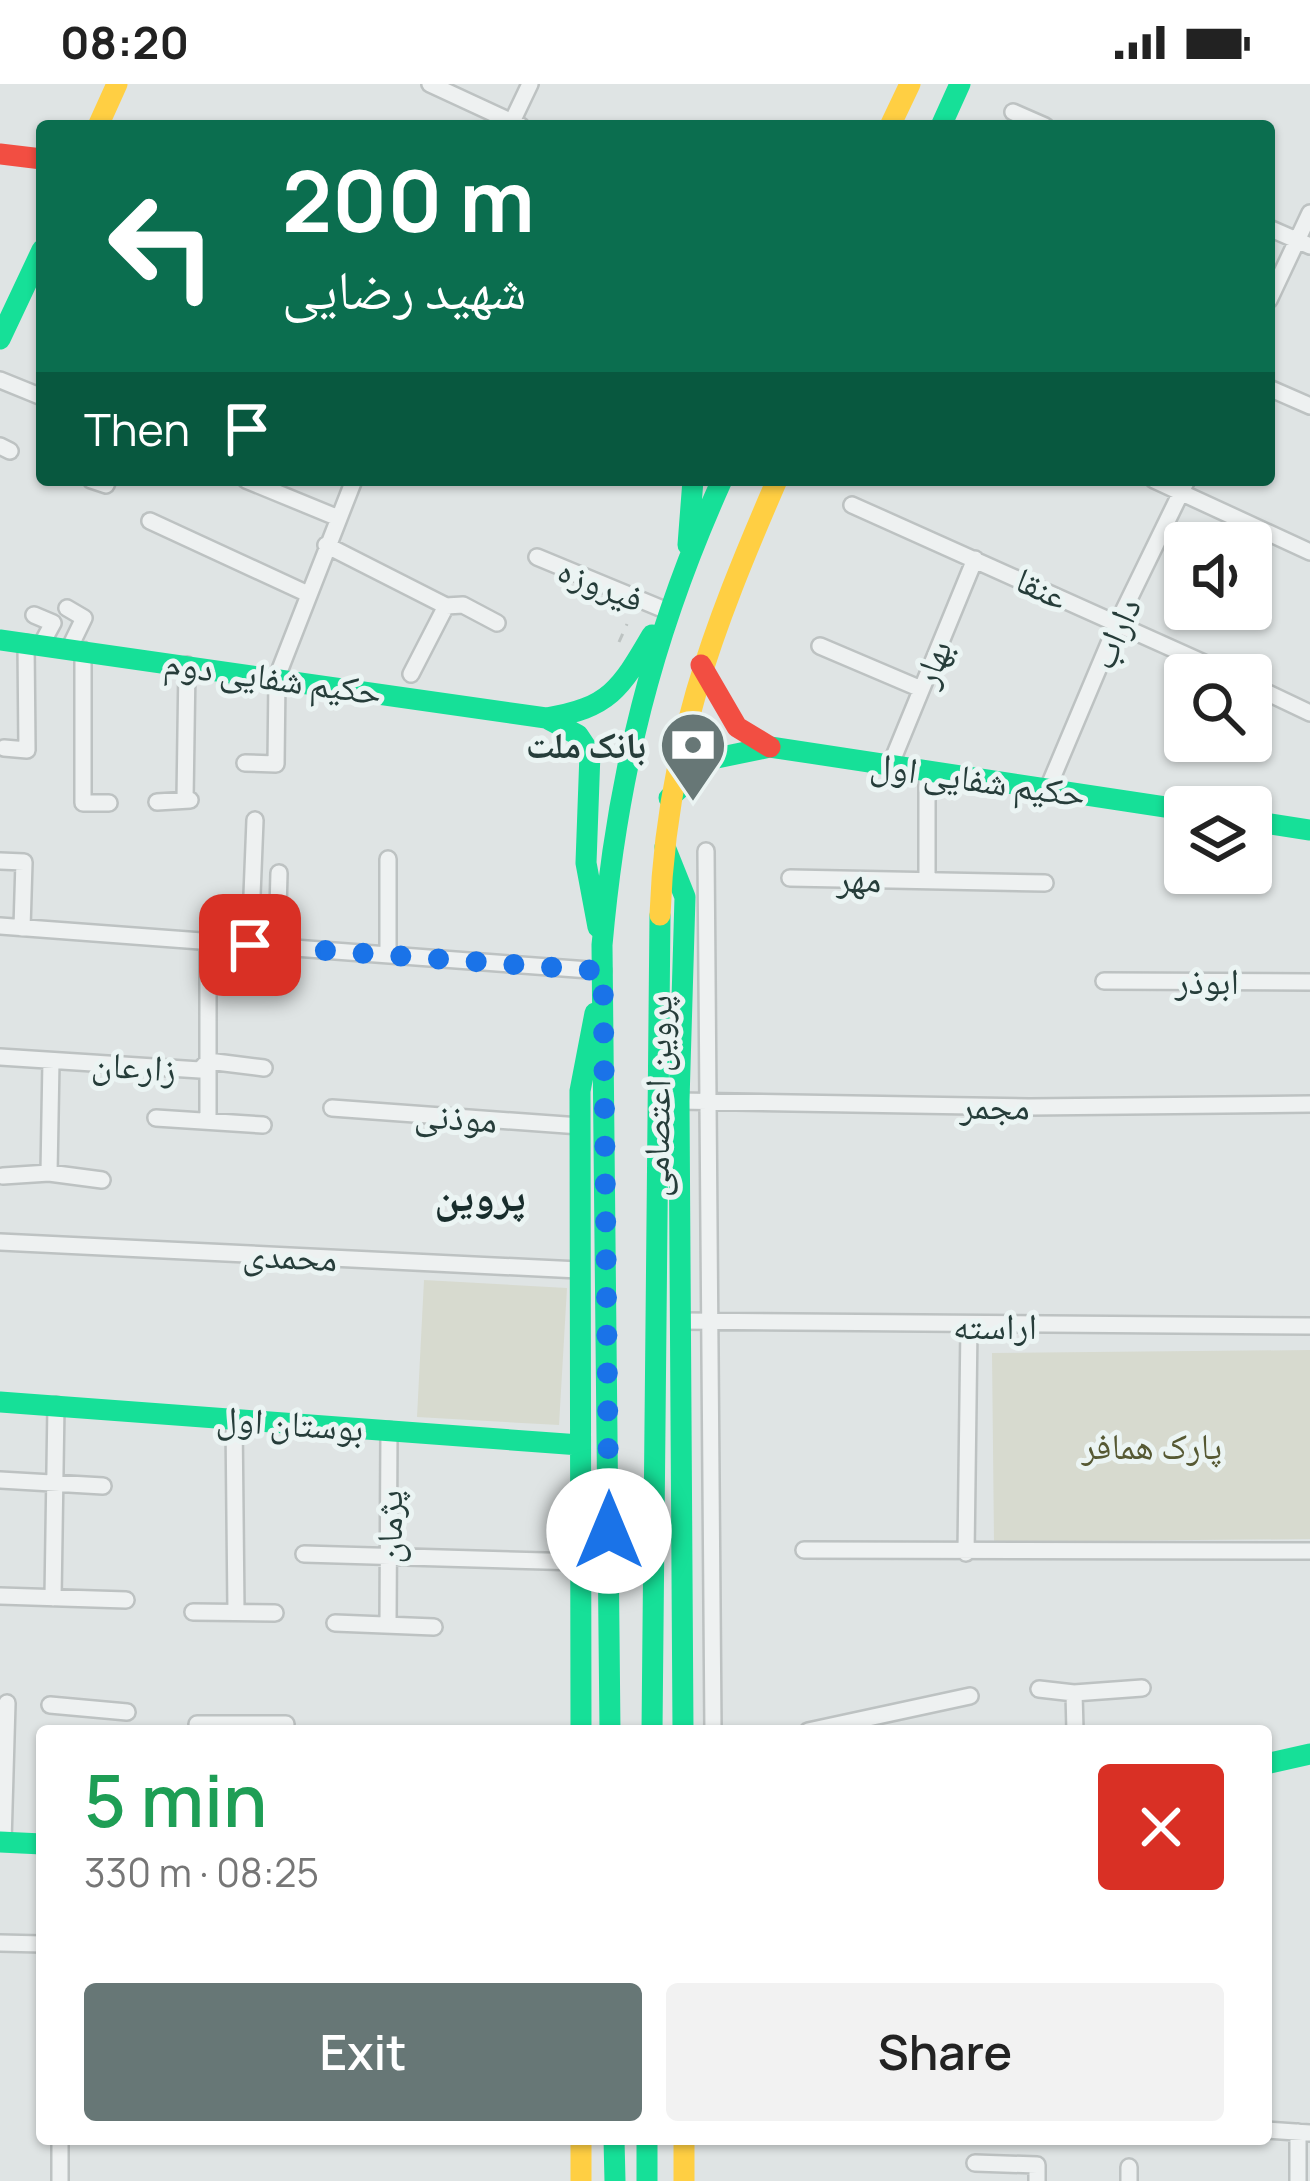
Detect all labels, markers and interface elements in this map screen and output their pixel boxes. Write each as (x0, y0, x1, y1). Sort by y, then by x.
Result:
text: 08:20 (60, 11, 189, 73)
text: 200 m (282, 142, 535, 257)
icon: left (84, 168, 240, 324)
text: شهید رضایی (282, 251, 527, 325)
icon: arrive (214, 396, 280, 462)
text: Then (84, 398, 190, 460)
map controls (1164, 522, 1272, 894)
button: sound (1164, 522, 1272, 630)
street label: فیروزه (551, 544, 651, 623)
street label: عنقا (1009, 555, 1076, 620)
street label: داراب (1077, 589, 1152, 676)
street label: بهار (900, 632, 963, 695)
street label: حکیم شفایی دوم (161, 637, 385, 716)
button: search (1164, 654, 1272, 762)
bank icon: بانک ملت (658, 710, 728, 804)
place label: بانک ملت (526, 720, 646, 769)
street label: حکیم شفایی اول (867, 739, 1089, 818)
button: layers (1164, 786, 1272, 894)
street label: مهر (835, 854, 882, 903)
pin (199, 894, 301, 996)
icon: arrive (217, 912, 283, 978)
street label: ابوذر (1174, 956, 1239, 1005)
street label: پروین اعتصامی (630, 994, 683, 1198)
street label: زارعان (90, 1038, 178, 1093)
street label: مجمر (959, 1080, 1030, 1131)
street label: موذنی (413, 1089, 499, 1144)
district label: پروین (434, 1166, 526, 1224)
street label: محمدی (242, 1229, 339, 1282)
street label: اراسته (953, 1301, 1037, 1350)
street label: بوستان اول (215, 1393, 365, 1452)
park label: پارک همافر (1081, 1421, 1222, 1470)
position arrow (546, 1468, 672, 1594)
street label: پژمان (364, 1490, 413, 1564)
text: 5 min (84, 1750, 267, 1849)
button: close (1098, 1764, 1224, 1890)
text: 330 m · 08:25 (84, 1845, 319, 1899)
button: Exit (84, 1983, 642, 2121)
button: Share (666, 1983, 1224, 2121)

